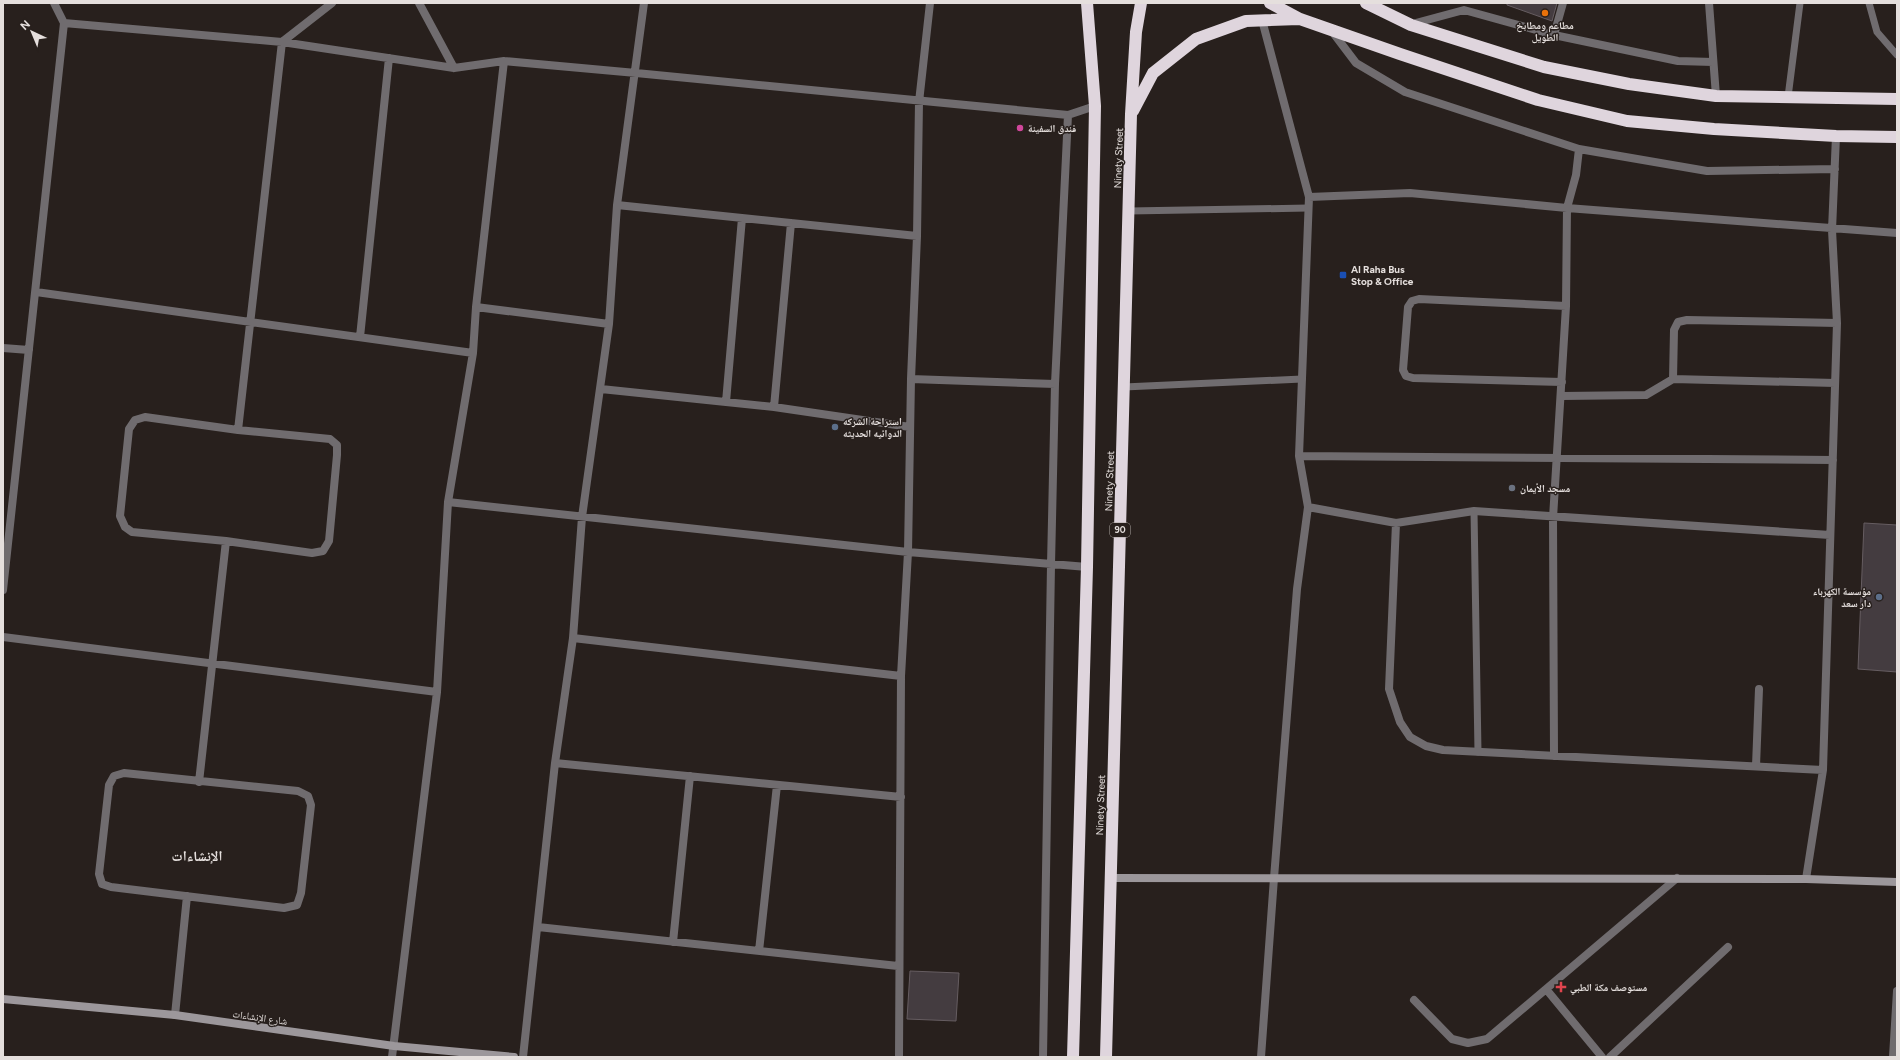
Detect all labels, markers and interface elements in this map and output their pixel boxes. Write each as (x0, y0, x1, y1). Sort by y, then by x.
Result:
marker: مطاعم ومطابخ الطويل (1540, 8, 1550, 18)
north arrow (12, 12, 52, 52)
text: N (18, 18, 33, 33)
place label: مطاعم ومطابخ الطويل (1516, 19, 1574, 44)
place label: فندق السفينة (1028, 122, 1076, 135)
marker: فندق السفينة (1015, 123, 1025, 133)
street label: Ninety Street (1111, 127, 1126, 189)
place label: Al Raha Bus Stop & Office (1351, 263, 1414, 288)
marker: Al Raha Bus Stop & Office (1338, 270, 1348, 280)
place label: استراحة الشركه الدوائيه الحديثه (843, 415, 902, 440)
marker: استراحة الشركه الدوائيه الحديثه (830, 422, 840, 432)
street label: Ninety Street (1102, 450, 1117, 512)
place label: مسجد الأيمان (1520, 482, 1571, 495)
marker: مسجد الأيمان (1507, 483, 1517, 493)
road number: 90 (1110, 523, 1130, 537)
place label: مؤسسة الكهرباء دار سعد (1813, 585, 1871, 610)
marker: مؤسسة الكهرباء دار سعد (1874, 592, 1884, 602)
street label: Ninety Street (1093, 774, 1108, 836)
district label: الإنشاءات (172, 848, 222, 865)
marker: مستوصف مكة الطبي (1555, 981, 1567, 993)
place label: مستوصف مكة الطبي (1570, 981, 1647, 995)
street label: شارع الإنشاءات (232, 1007, 289, 1028)

